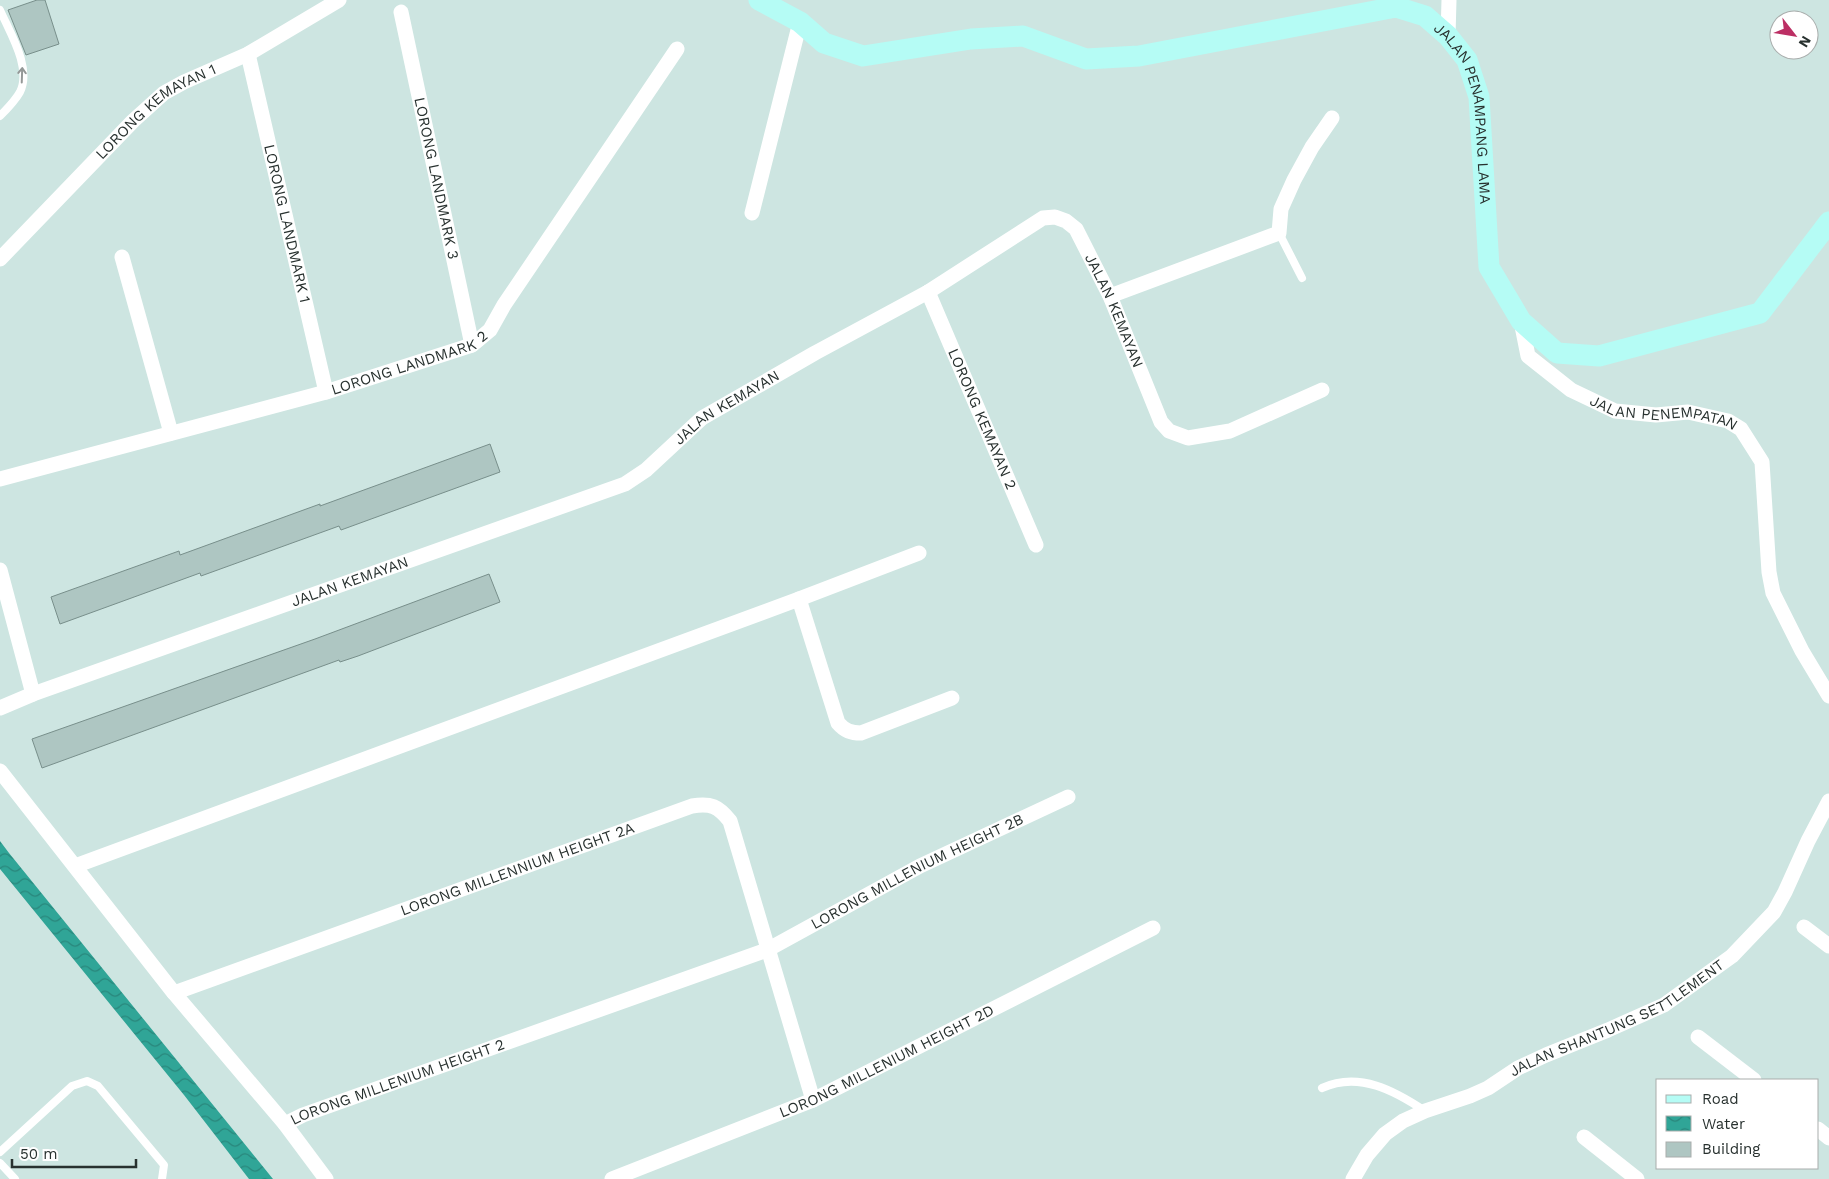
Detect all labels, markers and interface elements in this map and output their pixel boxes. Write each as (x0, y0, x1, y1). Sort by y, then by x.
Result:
north arrow (1769, 10, 1819, 60)
street label: JALAN PENAMPANG LAMA (1430, 19, 1494, 205)
text: N (1796, 33, 1815, 50)
street label: LORONG KEMAYAN 1 (92, 60, 219, 163)
one-way arrow (18, 68, 27, 84)
street label: LORONG LANDMARK 3 (410, 96, 462, 261)
street label: LORONG LANDMARK 1 (260, 143, 314, 304)
street label: JALAN KEMAYAN (1081, 251, 1147, 370)
street label: LORONG LANDMARK 2 (329, 327, 491, 399)
street label: LORONG KEMAYAN 2 (944, 346, 1020, 492)
street label: JALAN KEMAYAN (670, 366, 783, 448)
street label: JALAN PENEMPATAN (1587, 391, 1741, 434)
street label: JALAN KEMAYAN (289, 553, 411, 611)
street label: LORONG MILLENIUM HEIGHT 2B (808, 810, 1026, 933)
street label: LORONG MILLENNIUM HEIGHT 2A (398, 819, 637, 920)
street label: JALAN SHANTUNG SETTLEMENT (1506, 956, 1728, 1080)
street label: LORONG MILLENIUM HEIGHT 2D (777, 1001, 997, 1121)
street label: LORONG MILLENIUM HEIGHT 2 (287, 1035, 507, 1129)
legend (1656, 1079, 1819, 1169)
text: Road (1702, 1090, 1739, 1108)
text: Water (1702, 1115, 1745, 1133)
scale bar (12, 1136, 136, 1168)
text: Building (1702, 1140, 1760, 1158)
text: 50 m (20, 1145, 57, 1163)

